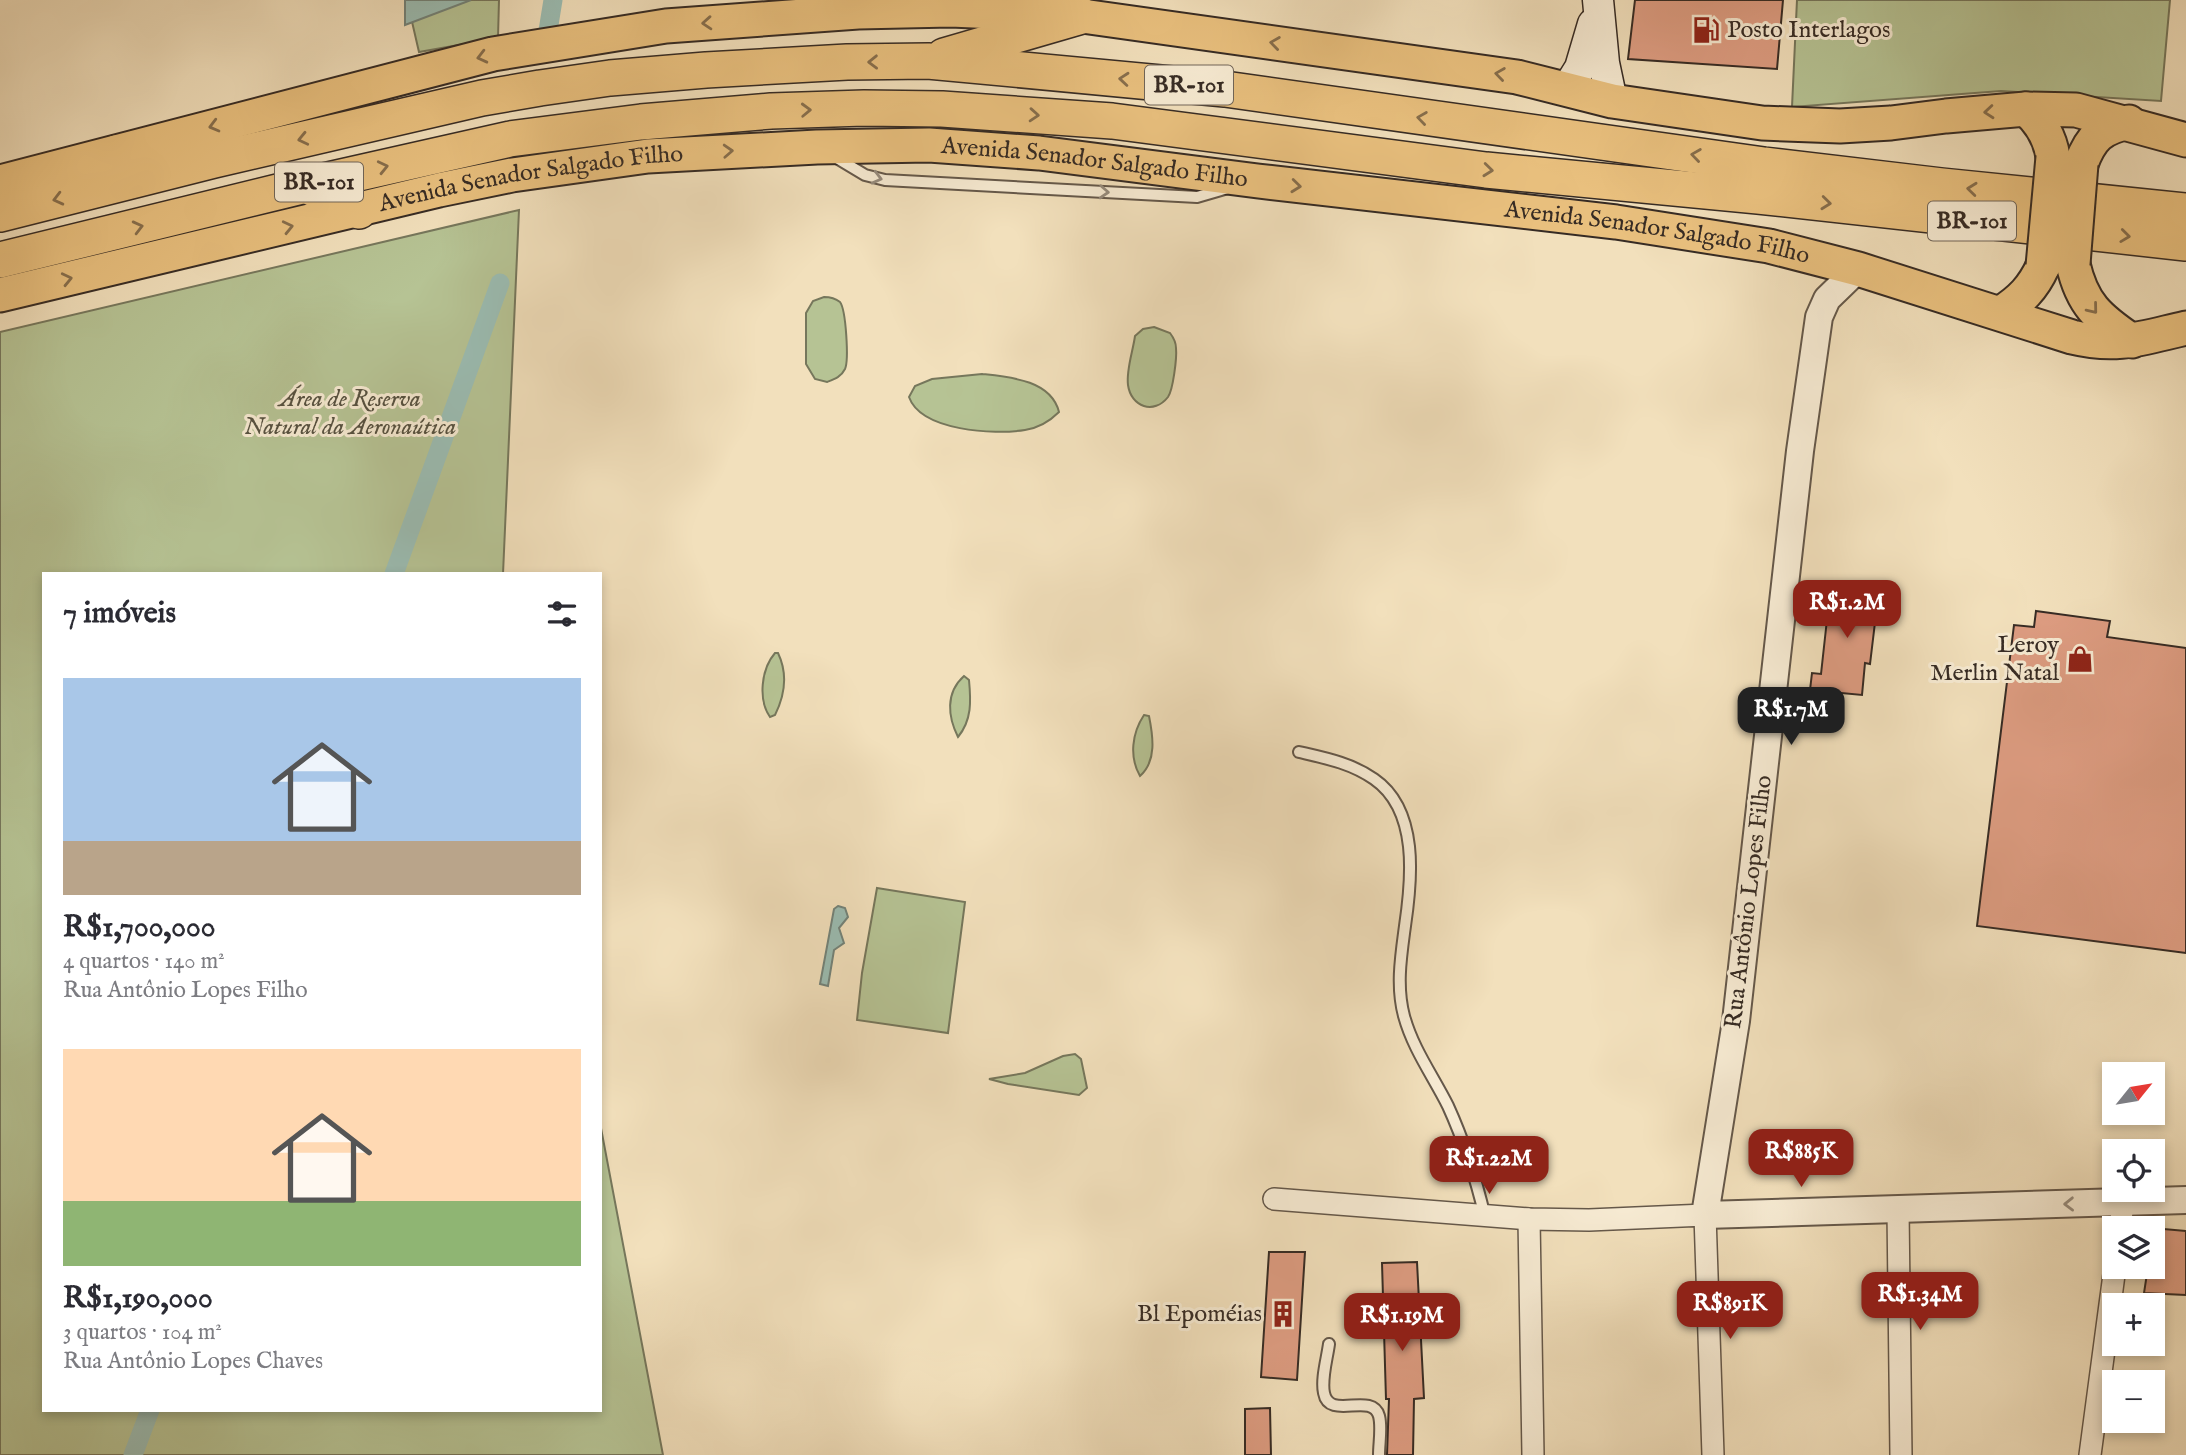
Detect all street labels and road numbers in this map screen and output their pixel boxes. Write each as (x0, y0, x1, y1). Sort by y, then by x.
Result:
road number: BR-101 (1145, 66, 1233, 104)
street label: Avenida Senador Salgado Filho (939, 130, 1250, 195)
street label: Avenida Senador Salgado Filho (374, 139, 684, 220)
road number: BR-101 (275, 162, 363, 202)
street label: Avenida Senador Salgado Filho (1502, 194, 1813, 271)
road number: BR-101 (1928, 202, 2016, 241)
street label: Rua Antônio Lopes Filho (1718, 773, 1780, 1031)

